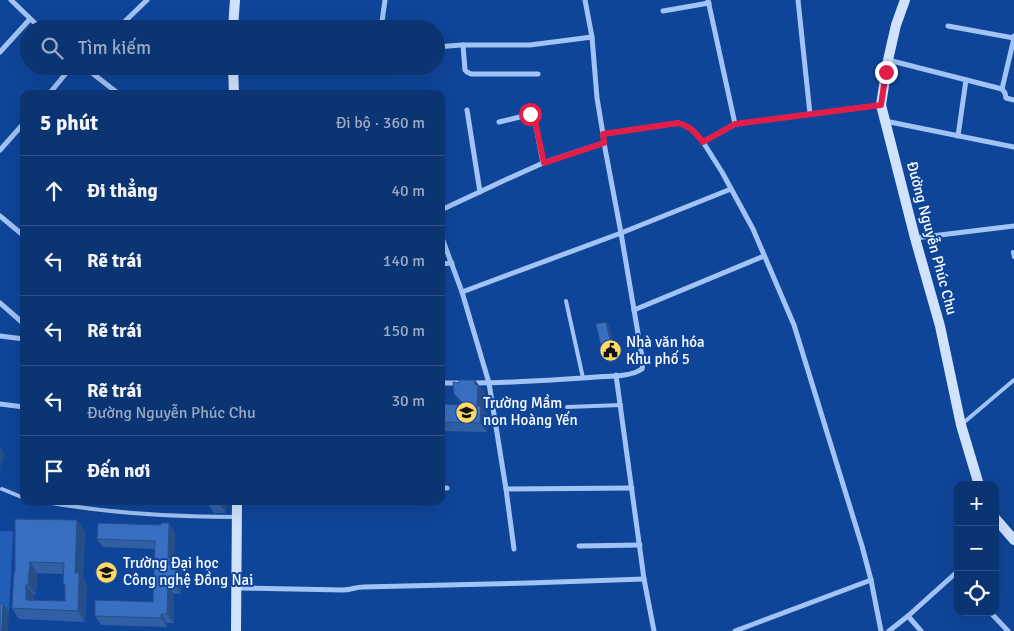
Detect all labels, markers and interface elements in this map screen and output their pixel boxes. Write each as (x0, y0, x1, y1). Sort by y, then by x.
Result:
search box (20, 20, 445, 75)
icon: search (38, 34, 66, 62)
text: Tìm kiếm (78, 36, 151, 60)
route end (875, 61, 898, 84)
route start (519, 103, 542, 126)
text: 5 phút (40, 110, 98, 136)
text: Đi bộ · 360 m (336, 113, 425, 133)
street label: Đường Nguyễn Phúc Chu (903, 159, 962, 317)
icon: ahead (40, 177, 68, 205)
text: Đi thẳng (87, 179, 158, 203)
text: 40 m (391, 181, 425, 201)
icon: left (40, 247, 68, 275)
text: Rẽ trái (87, 249, 142, 273)
text: 140 m (383, 251, 425, 271)
icon: left (40, 317, 68, 345)
text: Rẽ trái (87, 319, 142, 343)
text: 150 m (383, 321, 425, 341)
place label: Nhà văn hóa Khu phố 5 (626, 333, 705, 368)
public building icon: Nhà văn hóa Khu phố 5 (598, 339, 622, 363)
text: Rẽ trái (87, 379, 142, 403)
icon: left (40, 387, 68, 415)
text: 30 m (391, 391, 425, 411)
place label: Trường Mầm non Hoàng Yến (483, 394, 578, 429)
school or university icon: Trường Mầm non Hoàng Yến (455, 400, 479, 424)
text: Đường Nguyễn Phúc Chu (87, 403, 256, 423)
icon: arrive (40, 457, 68, 485)
text: Đến nơi (87, 459, 150, 483)
map controls (954, 481, 999, 616)
button: + (954, 481, 999, 526)
button: − (954, 526, 999, 571)
place label: Trường Đại học Công nghệ Đồng Nai (123, 554, 253, 589)
school or university icon: Trường Đại học Công nghệ Đồng Nai (95, 560, 119, 584)
button: locate (954, 571, 999, 616)

